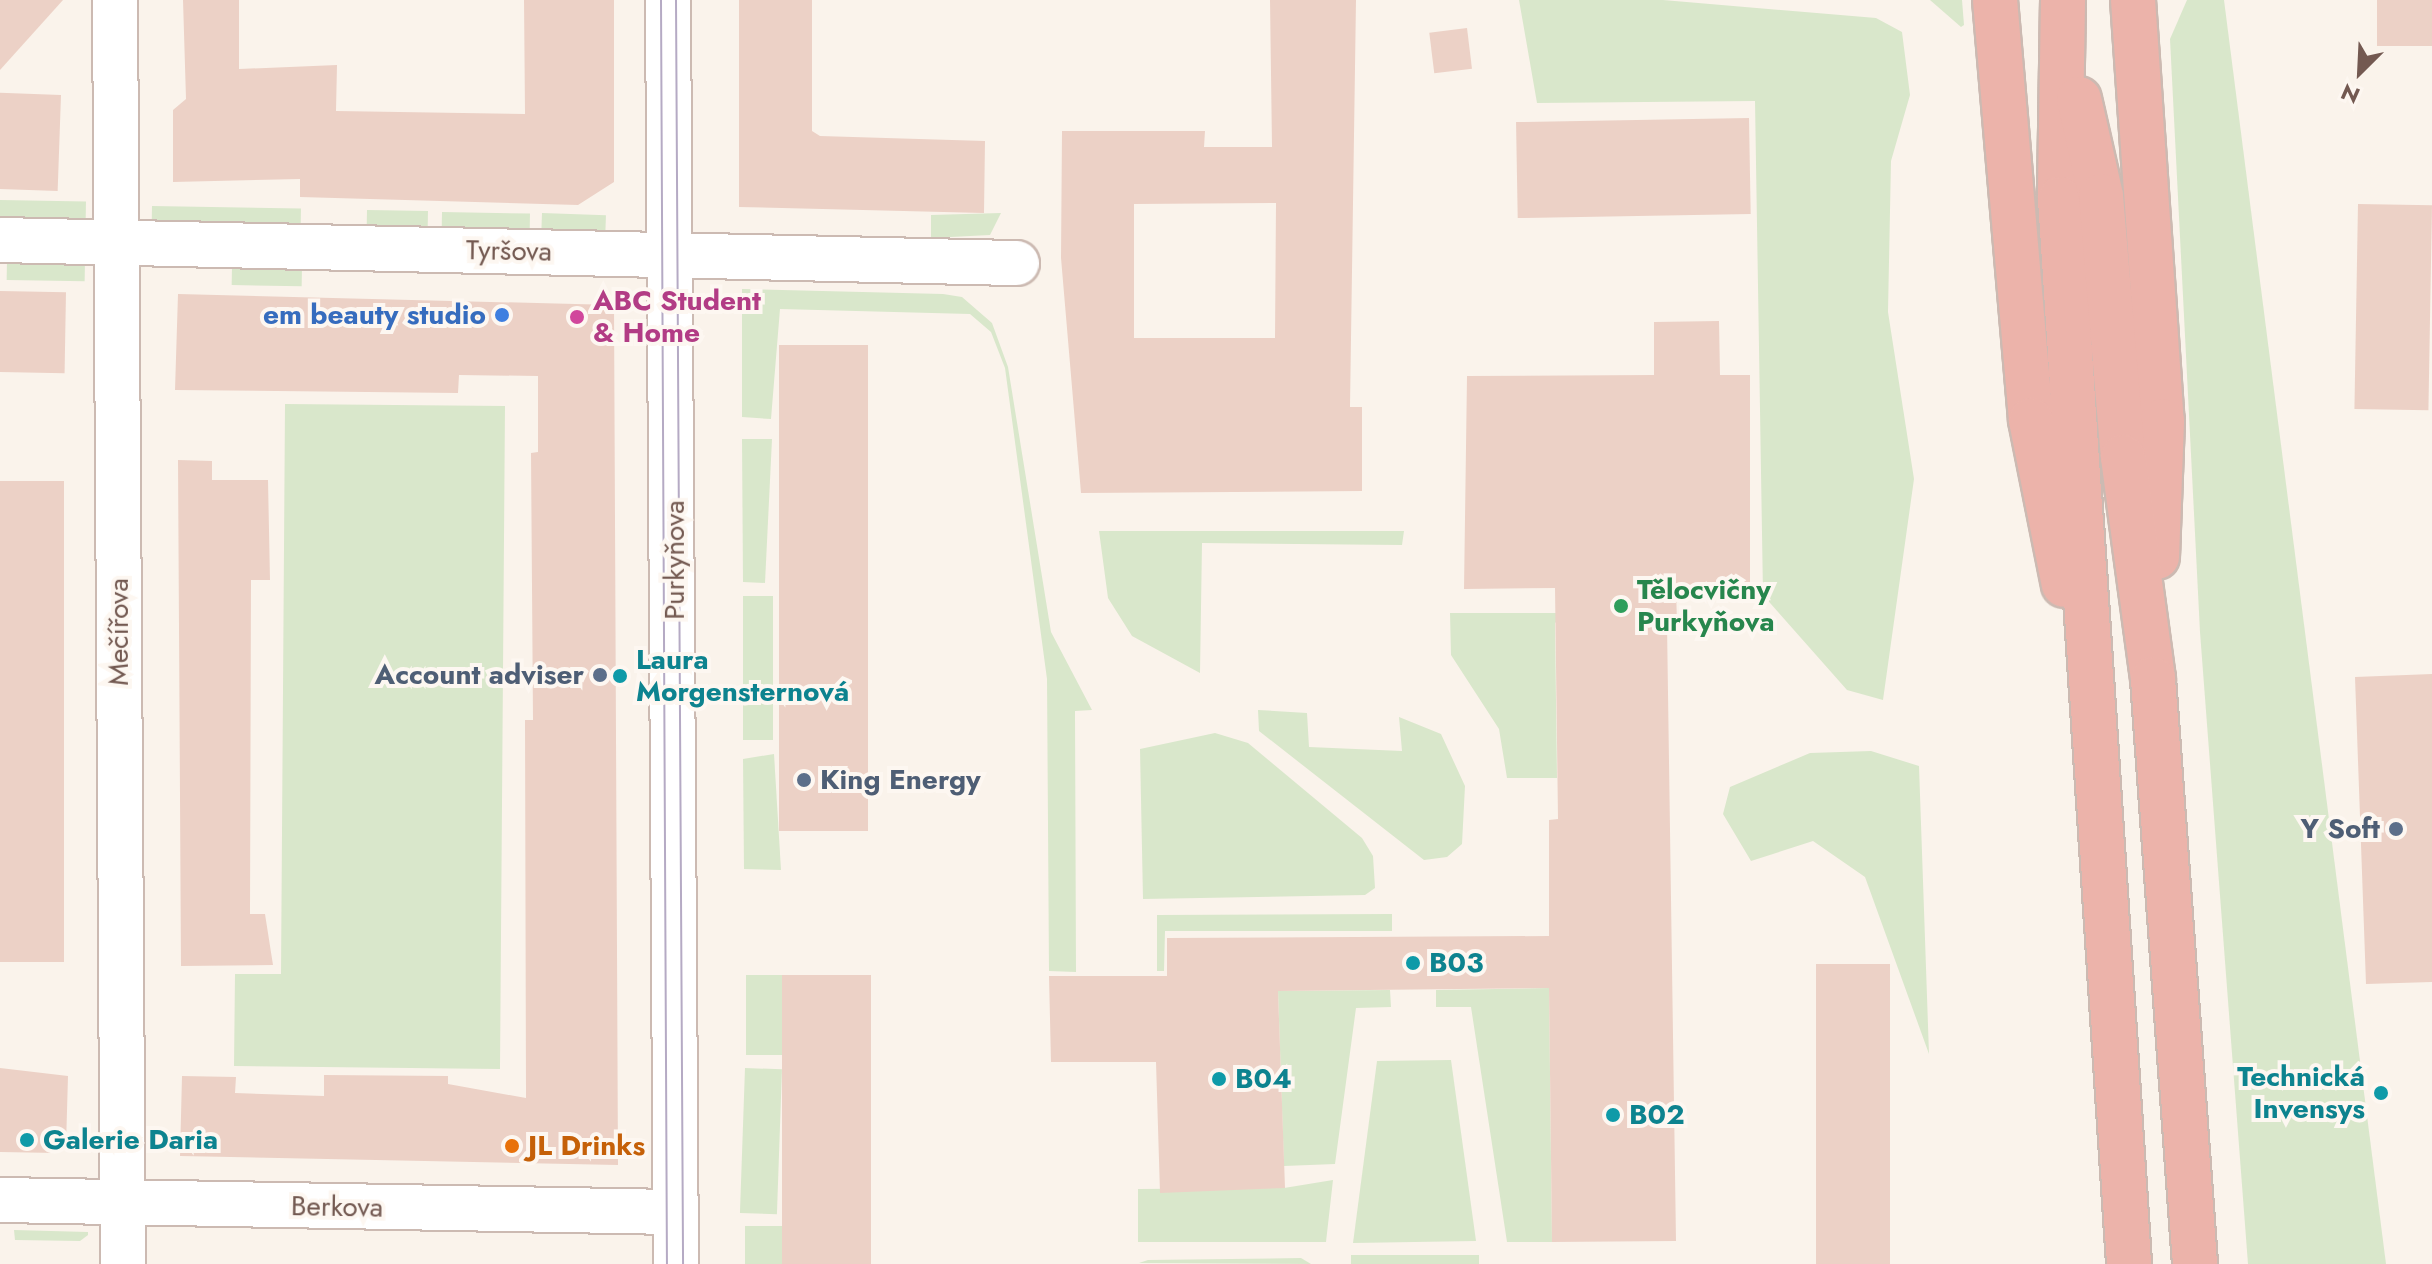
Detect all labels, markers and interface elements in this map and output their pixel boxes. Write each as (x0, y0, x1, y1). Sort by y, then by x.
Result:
north arrow (2320, 32, 2400, 112)
text: N (2336, 76, 2365, 112)
street label: Tyršova (466, 233, 552, 269)
place label: ABC Student & Home (593, 284, 761, 350)
place label: em beauty studio (263, 298, 486, 332)
marker: em beauty studio (493, 306, 511, 324)
marker: ABC Student & Home (568, 308, 586, 326)
street label: Purkyňova (658, 500, 692, 620)
place label: Tělocvičny Purkyňova (1637, 573, 1775, 639)
street label: Mečířova (102, 578, 136, 686)
marker: Tělocvičny Purkyňova (1612, 597, 1630, 615)
place label: Laura Morgensternová (636, 643, 849, 709)
place label: Account adviser (375, 658, 584, 692)
marker: Account adviser (591, 666, 609, 684)
marker: Laura Morgensternová (611, 667, 629, 685)
place label: King Energy (820, 763, 981, 797)
marker: King Energy (795, 771, 813, 789)
place label: Y Soft (2301, 812, 2380, 846)
marker: Y Soft (2387, 820, 2405, 838)
place label: B03 (1429, 946, 1484, 980)
marker: B03 (1404, 954, 1422, 972)
place label: Technická Invensys (2237, 1060, 2365, 1126)
place label: B04 (1235, 1062, 1292, 1096)
marker: B04 (1210, 1070, 1228, 1088)
marker: Technická Invensys (2372, 1084, 2390, 1102)
place label: B02 (1629, 1098, 1684, 1132)
marker: B02 (1604, 1106, 1622, 1124)
place label: Galerie Daria (43, 1123, 218, 1157)
place label: JL Drinks (528, 1129, 645, 1163)
marker: Galerie Daria (18, 1131, 36, 1149)
marker: JL Drinks (503, 1137, 521, 1155)
street label: Berkova (291, 1189, 383, 1225)

